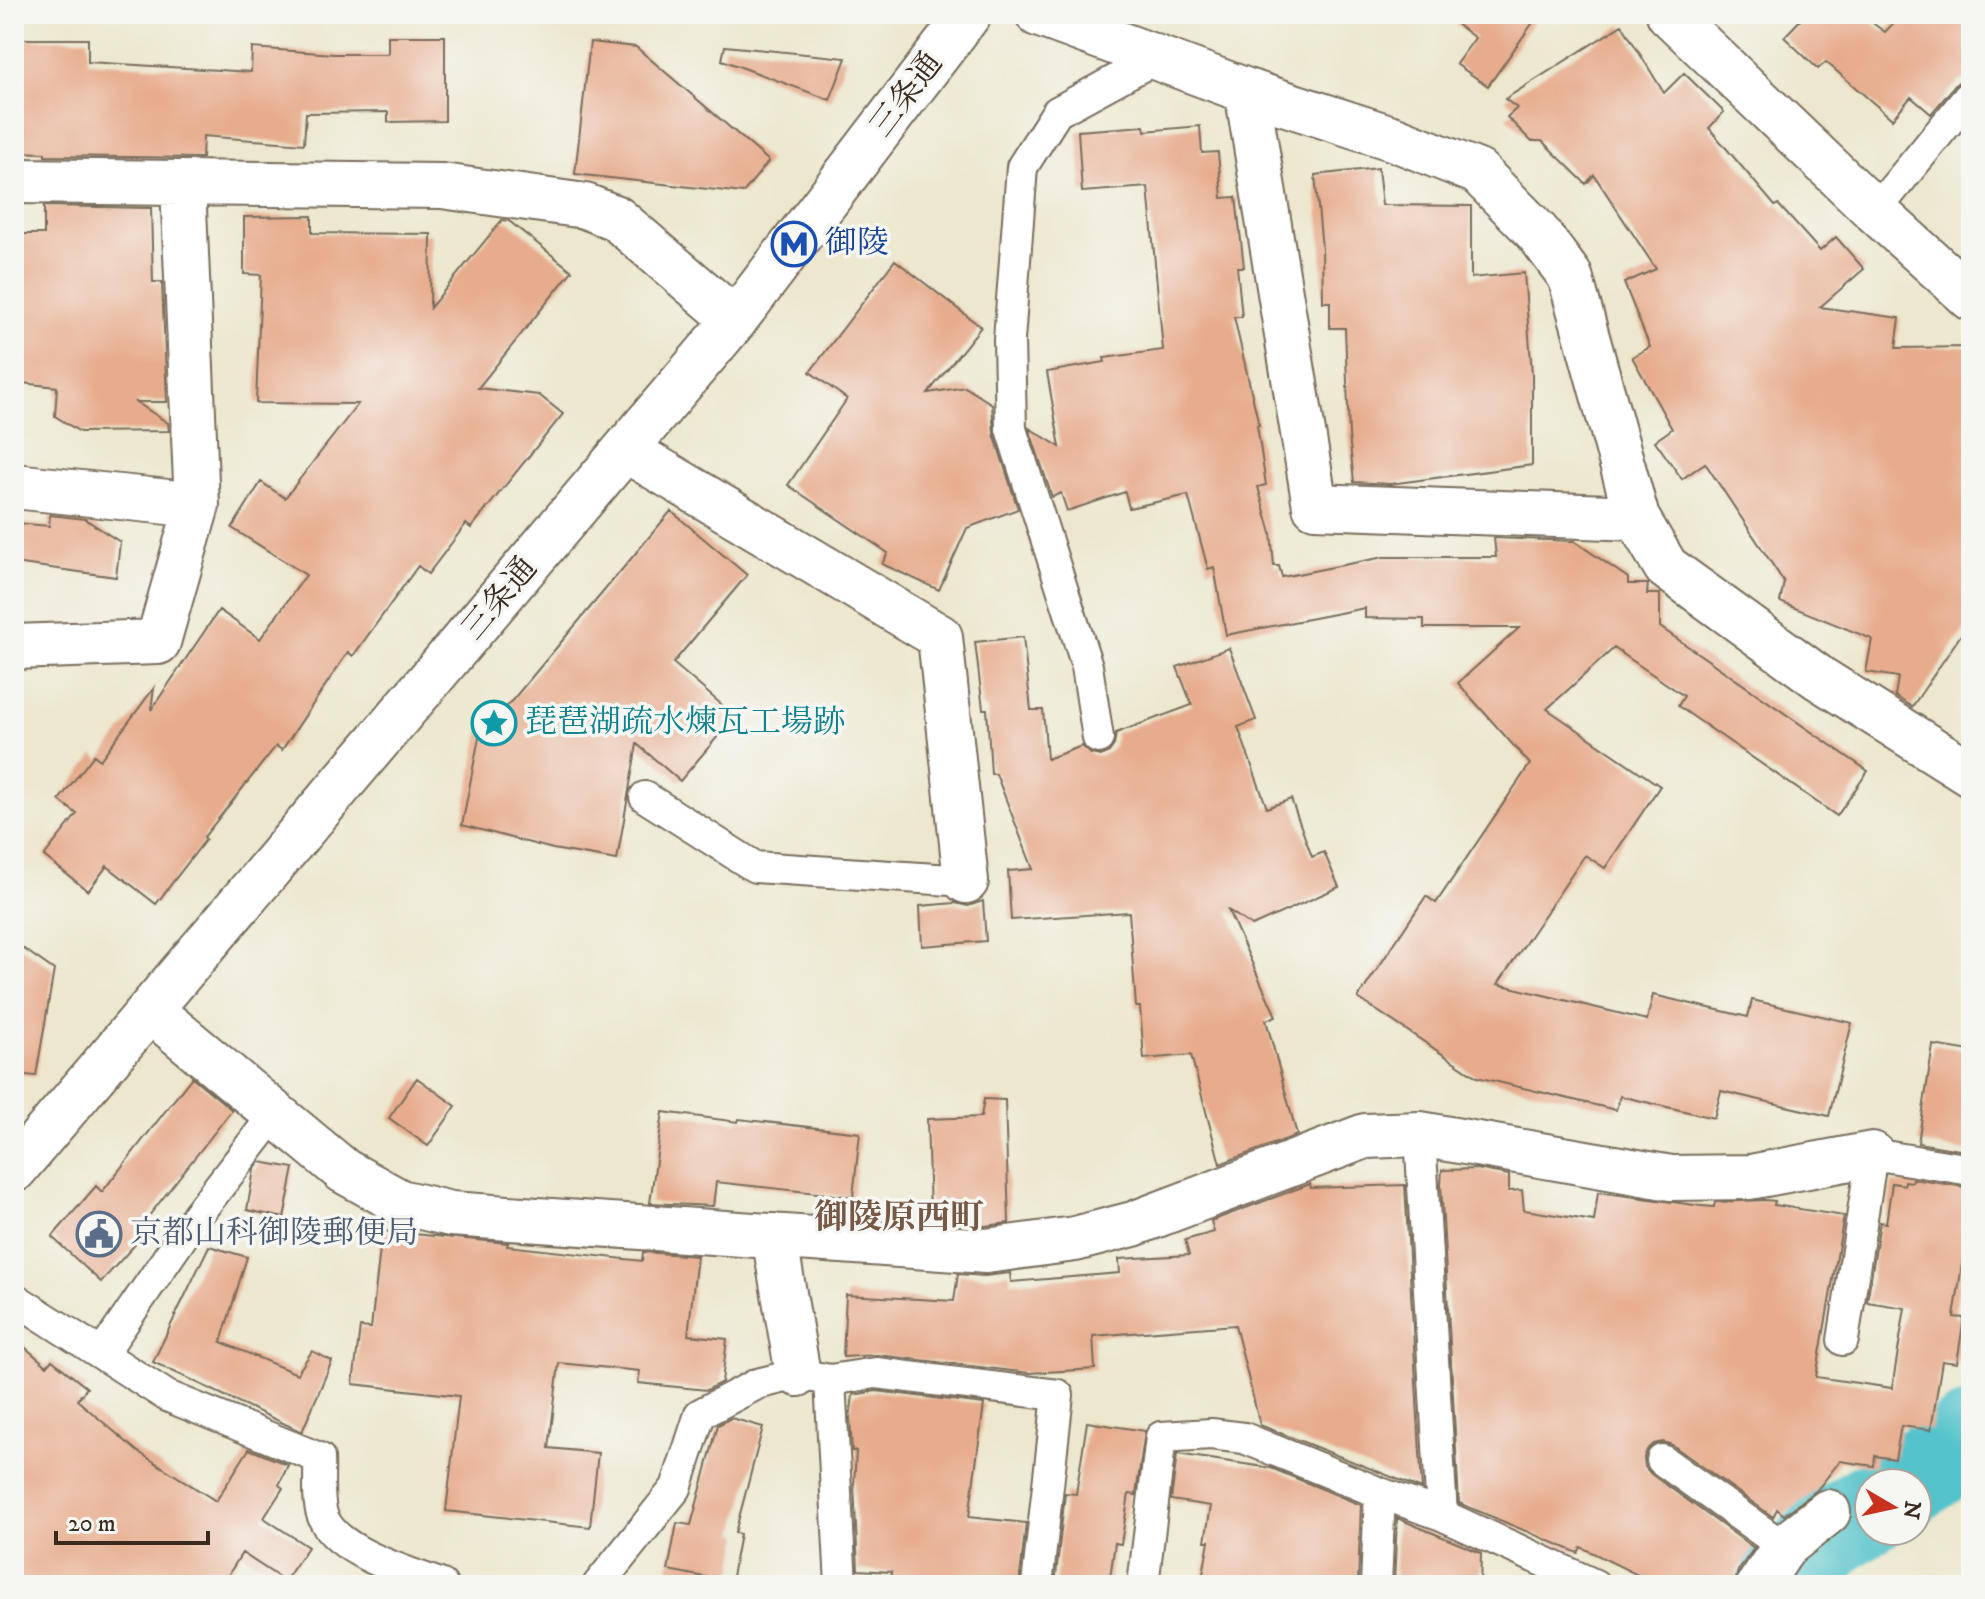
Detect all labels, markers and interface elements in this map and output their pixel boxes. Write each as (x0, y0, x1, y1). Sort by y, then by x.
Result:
street label: 三条通 (862, 45, 952, 145)
metro station icon: 御陵 (770, 220, 818, 268)
place label: 御陵 (825, 224, 889, 264)
street label: 三条通 (454, 549, 546, 649)
place icon: 琵琶湖疏水煉瓦工場跡 (470, 699, 518, 747)
place label: 琵琶湖疏水煉瓦工場跡 (525, 703, 845, 743)
district label: 御陵原西町 (814, 1197, 984, 1239)
public building icon: 京都山科御陵郵便局 (75, 1210, 123, 1258)
place label: 京都山科御陵郵便局 (130, 1214, 418, 1254)
north arrow (1853, 1467, 1933, 1547)
scale bar (56, 1495, 208, 1545)
text: N (1897, 1499, 1926, 1521)
text: 20 m (68, 1509, 116, 1539)

